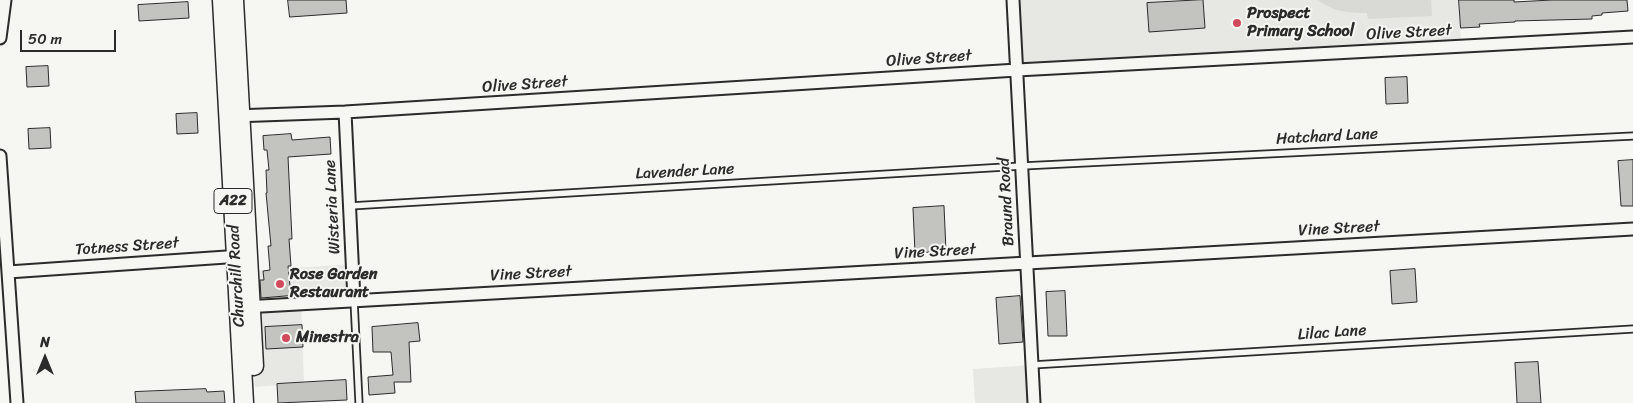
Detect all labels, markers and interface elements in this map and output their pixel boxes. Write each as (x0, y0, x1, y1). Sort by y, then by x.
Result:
place label: Prospect Primary School (1247, 4, 1354, 42)
marker: Prospect Primary School (1231, 17, 1243, 29)
scale bar (22, 20, 119, 52)
street label: Olive Street (1366, 21, 1452, 45)
text: 50 m (28, 26, 62, 52)
street label: Olive Street (886, 46, 972, 72)
street label: Olive Street (482, 72, 568, 98)
street label: Hatchard Lane (1275, 125, 1379, 149)
street label: Braund Road (995, 157, 1019, 247)
street label: Wisteria Lane (321, 159, 345, 255)
street label: Lavender Lane (635, 160, 735, 184)
road number: A22 (214, 188, 252, 214)
street label: Vine Street (1298, 217, 1380, 241)
street label: Churchill Road (225, 225, 249, 327)
street label: Totness Street (74, 234, 180, 260)
street label: Vine Street (894, 240, 976, 264)
street label: Vine Street (490, 262, 572, 286)
place label: Rose Garden Restaurant (290, 265, 377, 303)
marker: Rose Garden Restaurant (274, 278, 286, 290)
street label: Lilac Lane (1297, 321, 1367, 345)
place label: Minestra (296, 328, 359, 348)
text: N (40, 330, 50, 355)
marker: Minestra (280, 332, 292, 344)
north arrow (20, 333, 70, 383)

